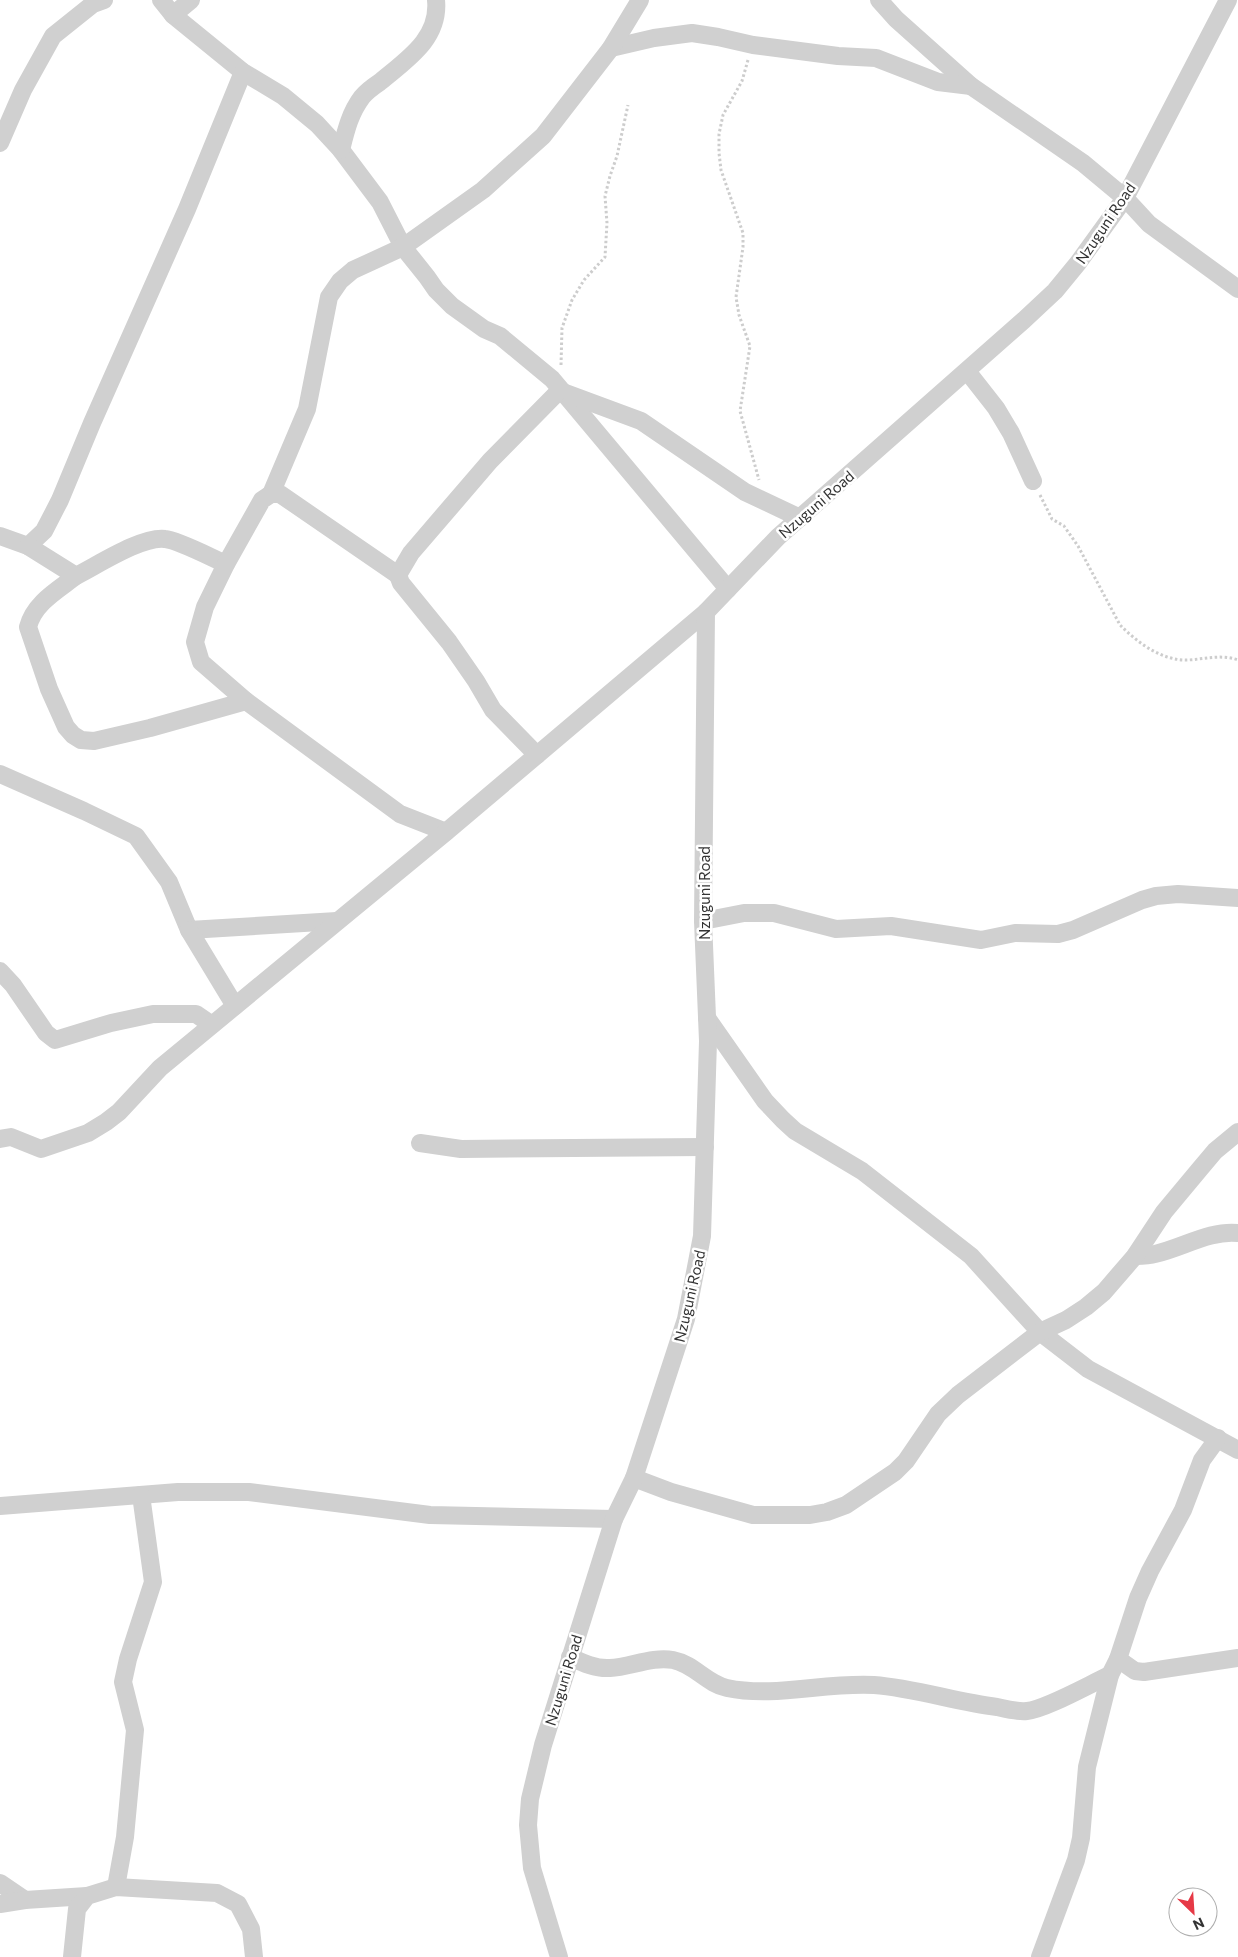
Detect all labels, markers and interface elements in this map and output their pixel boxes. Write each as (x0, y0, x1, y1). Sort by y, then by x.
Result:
street label: Nzuguni Road (1071, 179, 1139, 267)
street label: Nzuguni Road (775, 466, 857, 542)
street label: Nzuguni Road (695, 846, 713, 940)
street label: Nzuguni Road (670, 1248, 708, 1344)
street label: Nzuguni Road (541, 1632, 585, 1728)
north arrow (1168, 1887, 1218, 1937)
text: N (1190, 1914, 1207, 1934)

